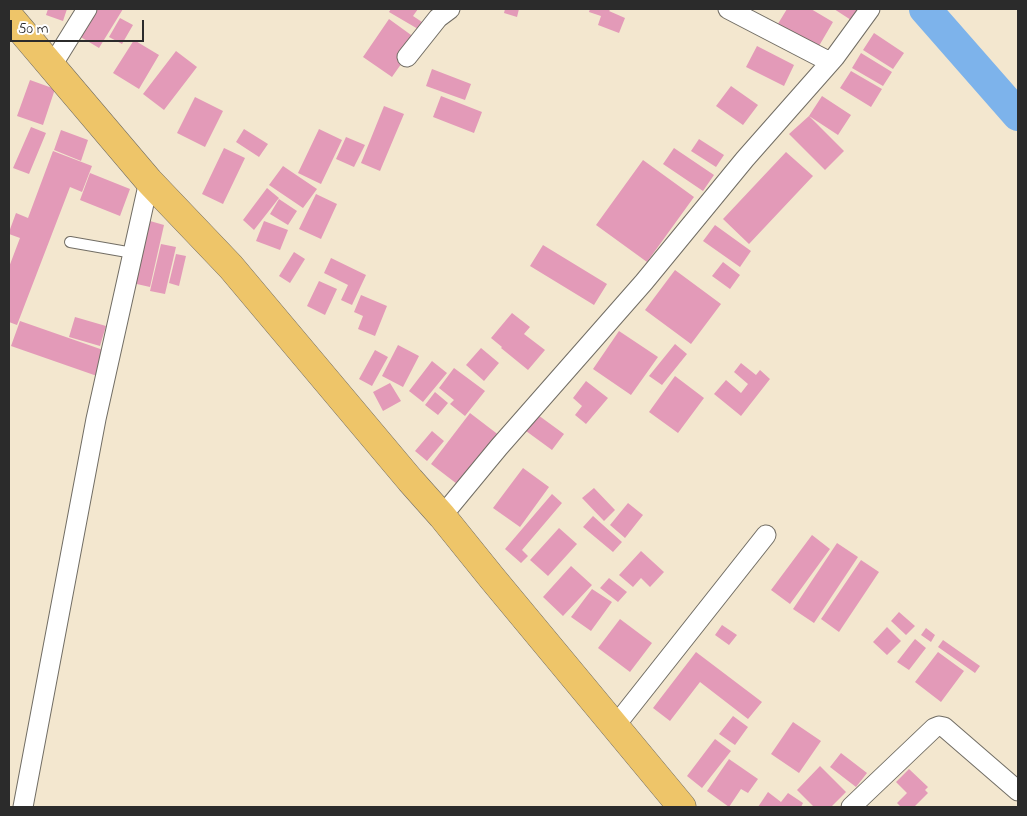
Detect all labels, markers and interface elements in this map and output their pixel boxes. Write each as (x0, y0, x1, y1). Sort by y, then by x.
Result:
scale bar (12, 10, 146, 42)
text: 50 m (18, 18, 48, 40)

